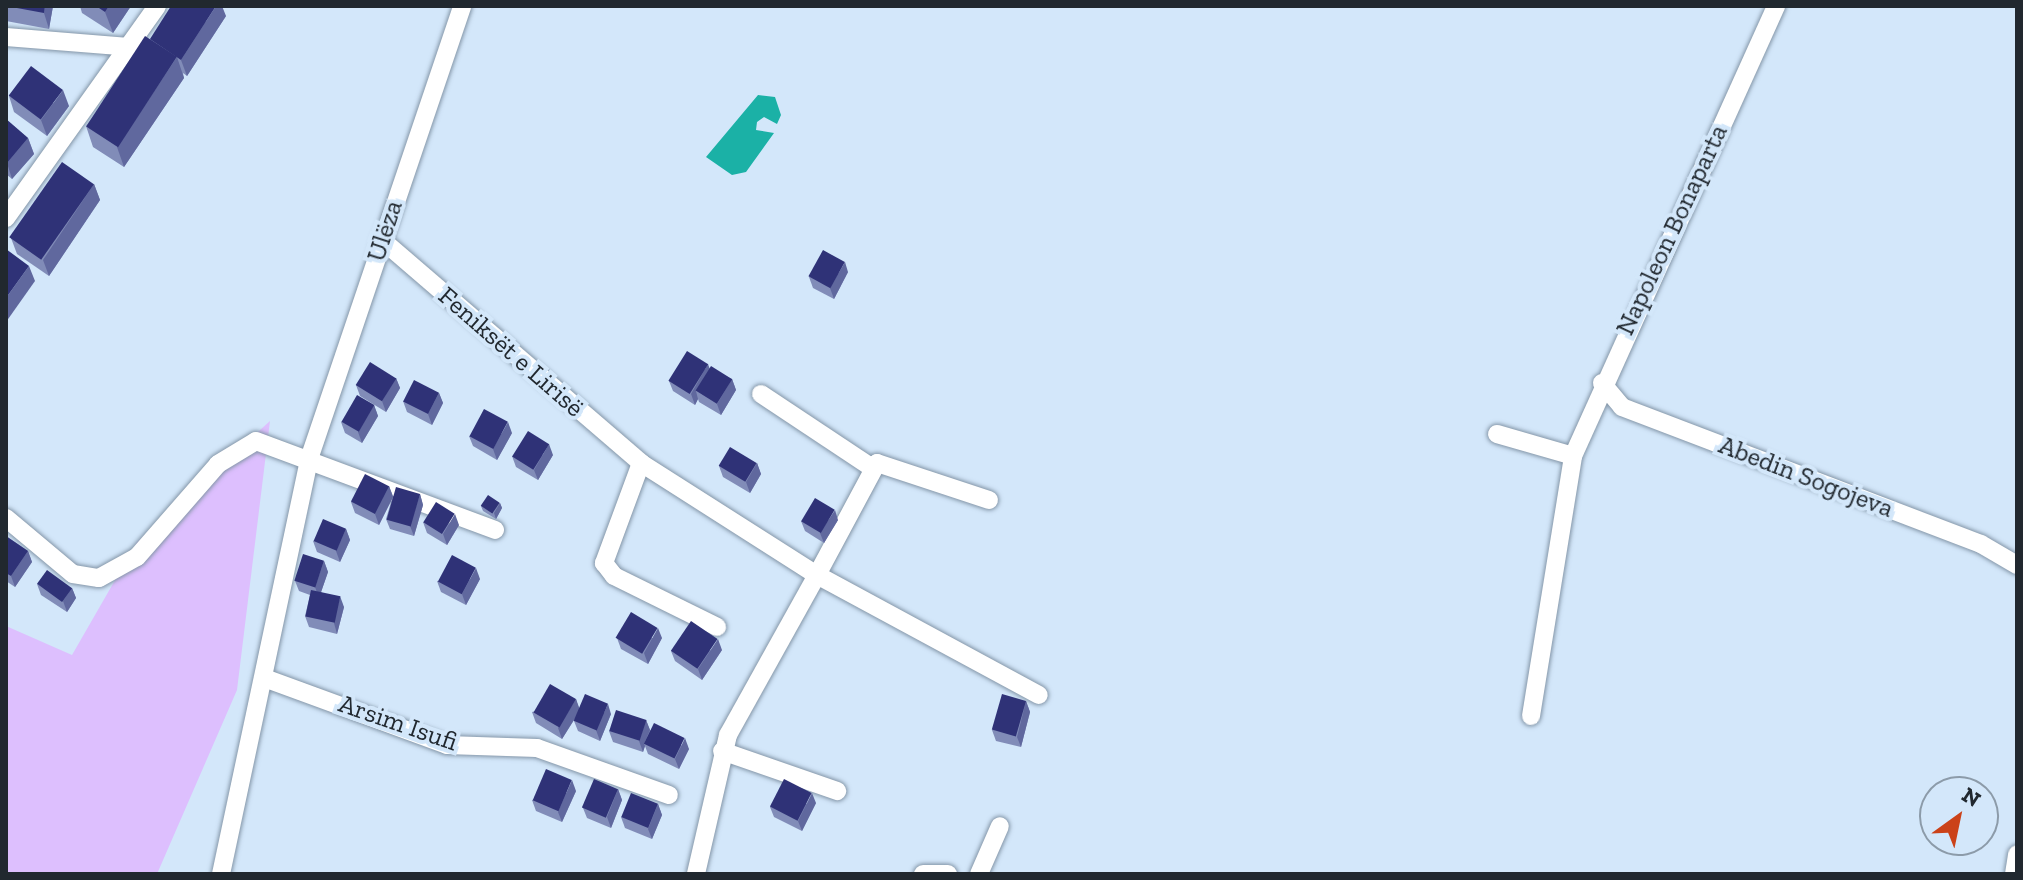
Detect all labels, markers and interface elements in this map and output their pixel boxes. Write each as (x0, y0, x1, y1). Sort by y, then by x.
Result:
street label: Napoleon Bonaparta (1610, 120, 1734, 340)
street label: Ulëza (361, 196, 409, 266)
street label: Feniksët e Lirisë (432, 280, 590, 424)
street label: Abedin Sogojeva (1714, 429, 1898, 525)
street label: Arsim Isufi (334, 688, 462, 758)
north arrow (1919, 776, 1999, 856)
text: N (1957, 781, 1986, 813)

